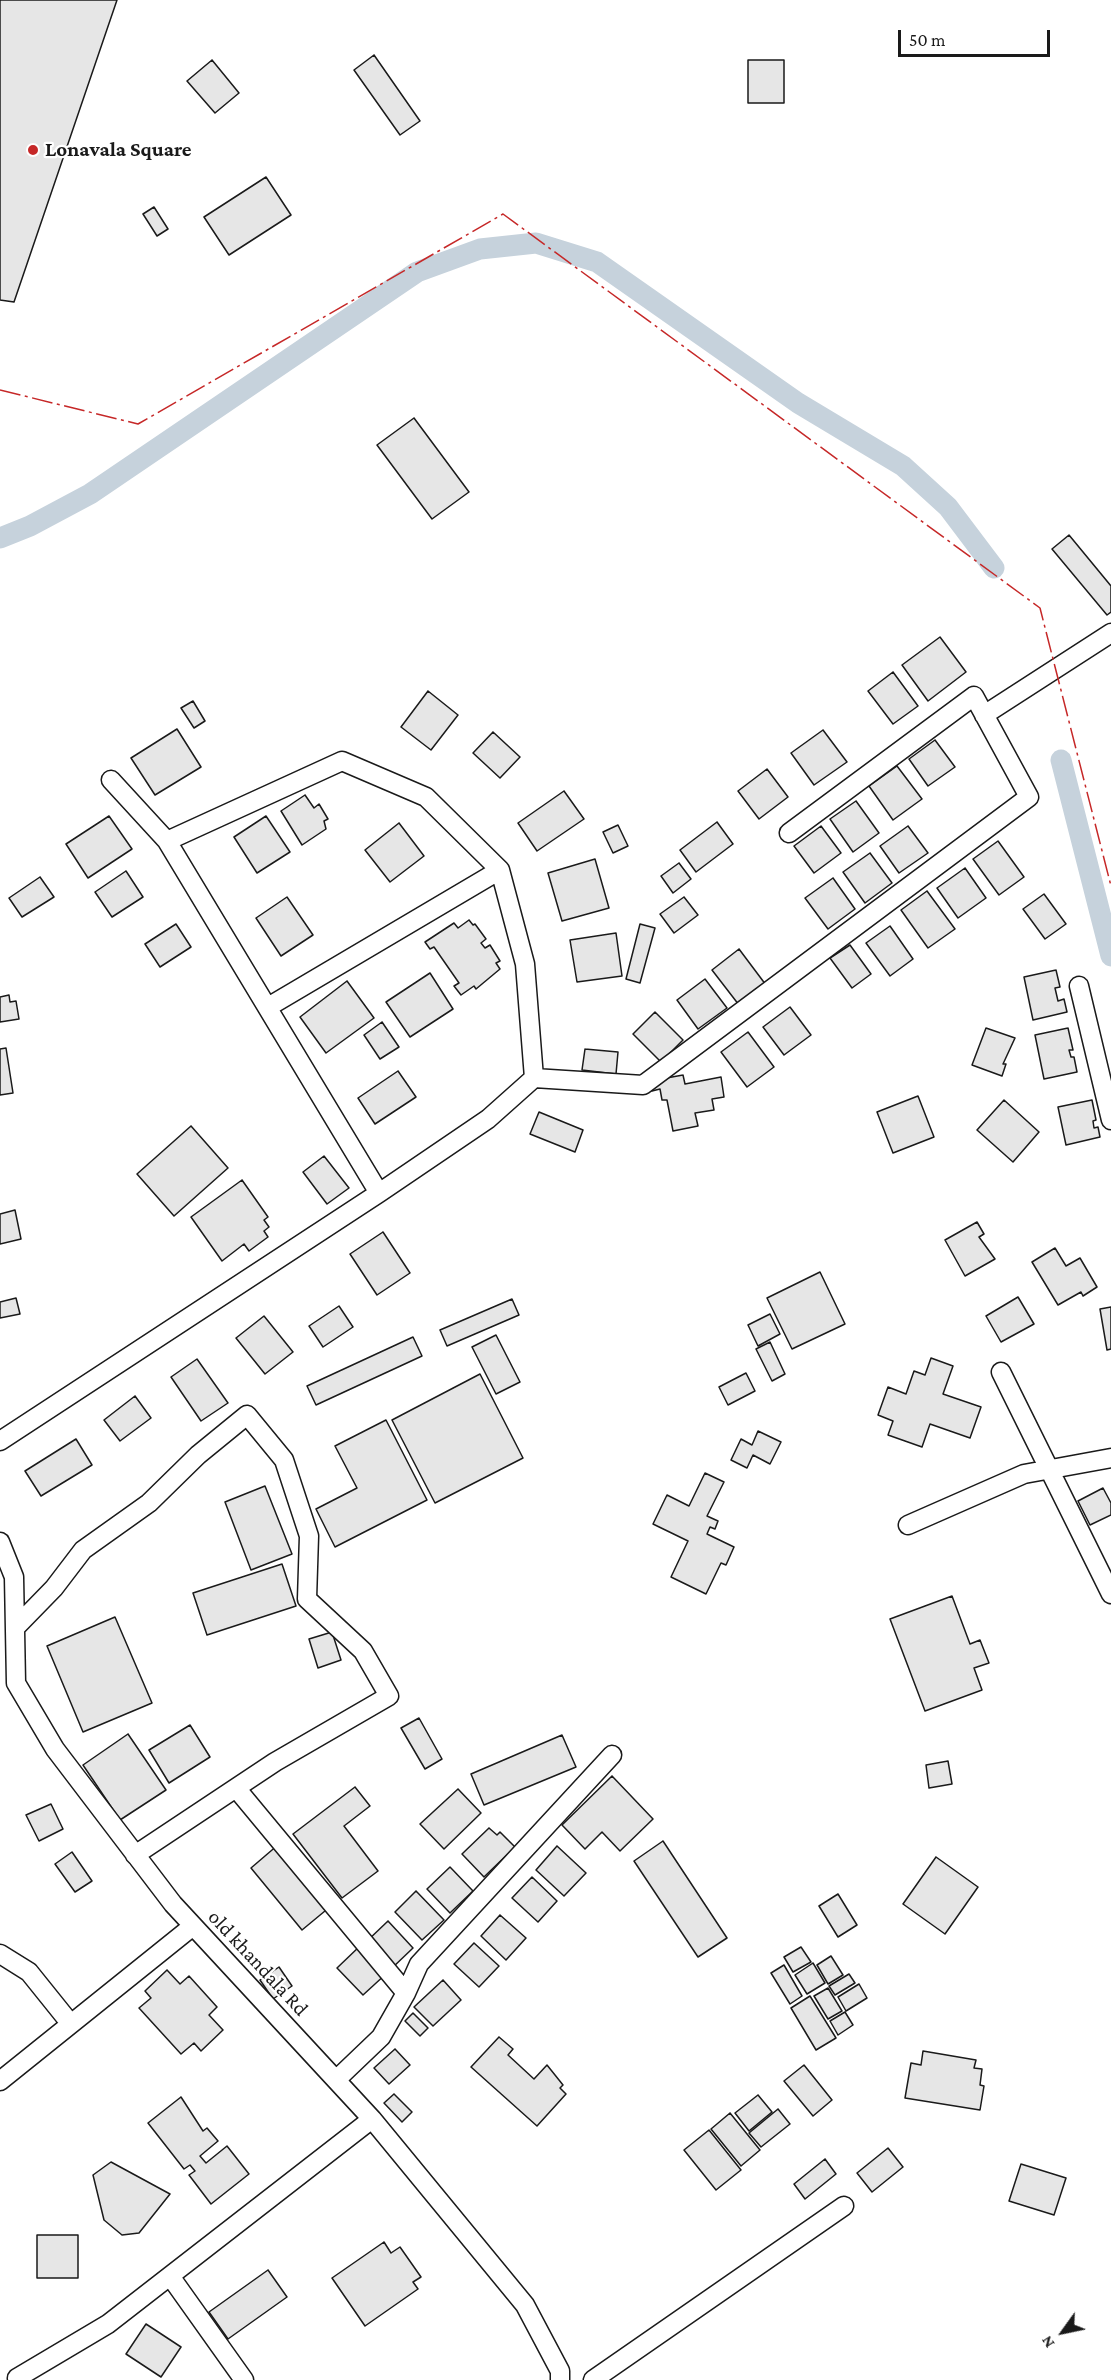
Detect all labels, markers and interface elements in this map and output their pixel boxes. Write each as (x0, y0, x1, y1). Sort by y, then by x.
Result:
scale bar (901, 18, 1052, 56)
text: 50 m (909, 30, 946, 50)
place label: Lonavala Square (45, 137, 192, 163)
marker: Lonavala Square (26, 143, 40, 157)
street label: old khandala Rd (203, 1905, 313, 2021)
north arrow (1033, 2302, 1093, 2362)
text: N (1037, 2333, 1058, 2351)

